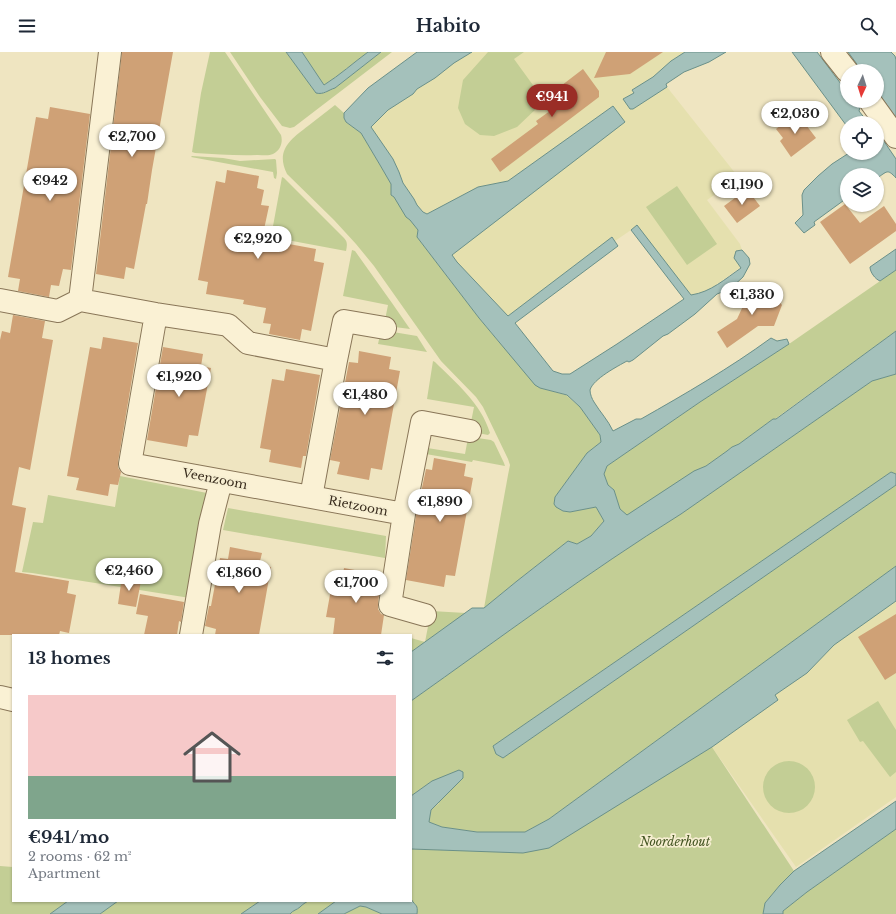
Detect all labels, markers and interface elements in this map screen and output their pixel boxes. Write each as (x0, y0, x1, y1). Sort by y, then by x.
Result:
icon: menu (16, 15, 38, 37)
text: Habito (416, 15, 480, 37)
icon: search (858, 15, 880, 37)
north arrow (840, 64, 884, 108)
map controls (840, 64, 884, 212)
pin: €941 (528, 84, 576, 118)
text: €941 (536, 88, 568, 105)
pin: €2,030 (762, 101, 828, 135)
text: €2,030 (770, 105, 820, 122)
button: locate (840, 116, 884, 160)
pin: €2,700 (99, 124, 165, 158)
text: €2,700 (108, 128, 156, 145)
pin: €942 (26, 168, 74, 202)
button: layers (840, 168, 884, 212)
text: €942 (32, 172, 68, 189)
pin: €1,190 (709, 172, 775, 206)
text: €1,190 (720, 176, 764, 193)
pin: €2,920 (225, 226, 291, 260)
text: €2,920 (234, 230, 282, 247)
pin: €1,330 (719, 282, 785, 316)
text: €1,330 (729, 286, 775, 303)
pin: €1,920 (146, 364, 212, 398)
text: €1,920 (156, 368, 202, 385)
pin: €1,480 (332, 382, 398, 416)
text: €1,480 (342, 386, 388, 403)
street label: Veenzoom (180, 465, 249, 492)
pin: €1,890 (407, 489, 473, 523)
street label: Rietzoom (327, 492, 389, 519)
text: €1,890 (417, 493, 463, 510)
pin: €2,460 (96, 558, 162, 592)
pin: €1,860 (206, 560, 272, 594)
text: €2,460 (105, 562, 153, 579)
text: €1,860 (216, 564, 262, 581)
pin: €1,700 (323, 570, 389, 604)
text: €1,700 (333, 574, 379, 591)
icon: filters (374, 647, 396, 669)
text: 13 homes (28, 648, 111, 669)
icon: home (176, 721, 248, 793)
text: €941/mo (28, 827, 109, 848)
park label: Noorderhout (639, 834, 711, 849)
text: 2 rooms · 62 m² (28, 848, 132, 865)
text: Apartment (28, 865, 100, 882)

